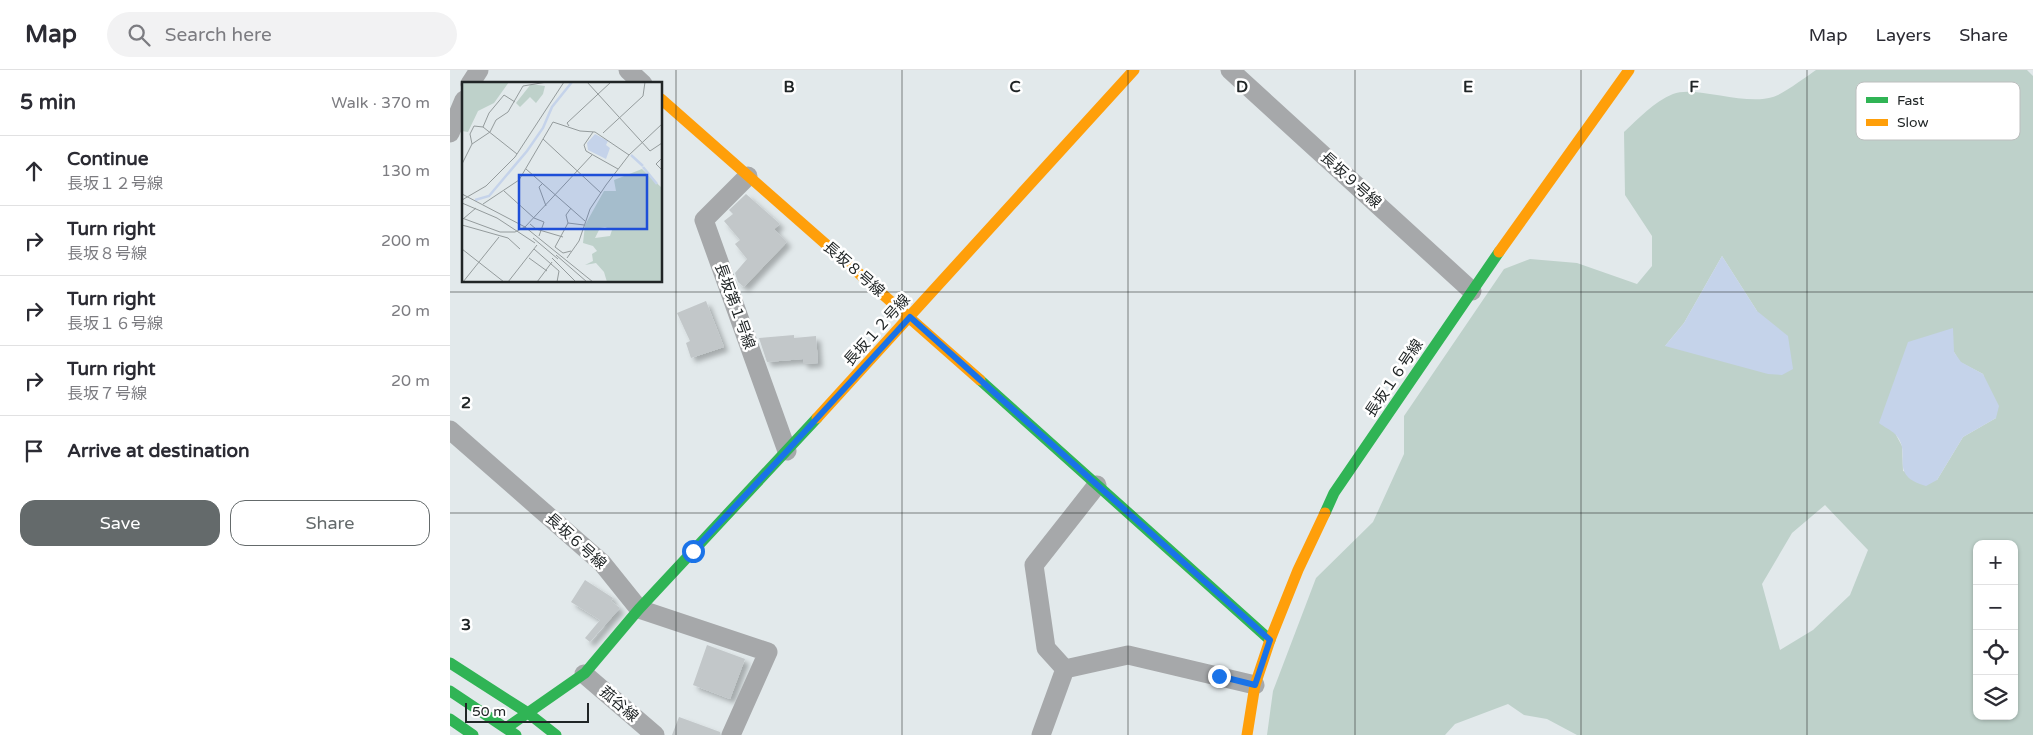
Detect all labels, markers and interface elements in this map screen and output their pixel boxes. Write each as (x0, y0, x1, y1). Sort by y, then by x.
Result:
search box (107, 12, 457, 57)
text: Map (25, 20, 77, 49)
icon: search (125, 21, 153, 49)
text: Search here (165, 24, 272, 46)
text: Map (1809, 24, 1848, 46)
text: Layers (1876, 24, 1931, 46)
text: Share (1959, 24, 2008, 46)
text: B (783, 77, 795, 97)
text: C (1009, 77, 1021, 97)
text: D (1236, 77, 1248, 97)
text: E (1463, 77, 1473, 97)
text: F (1689, 77, 1699, 97)
inset map (462, 82, 662, 282)
legend (1856, 82, 2020, 140)
text: 5 min (20, 90, 76, 115)
text: Fast (1897, 92, 1925, 109)
text: Walk · 370 m (331, 93, 430, 113)
text: Slow (1897, 114, 1929, 131)
text: Continue (67, 148, 149, 170)
street label: 長坂９号線 (1317, 148, 1385, 212)
icon: ahead (20, 157, 48, 185)
text: 130 m (381, 161, 430, 181)
text: 長坂１２号線 (67, 174, 163, 194)
text: Turn right (67, 218, 155, 240)
icon: right (20, 227, 48, 255)
text: 200 m (381, 231, 430, 251)
street label: 長坂８号線 (820, 238, 888, 300)
text: 長坂８号線 (67, 244, 147, 264)
street label: 長坂第１号線 (711, 261, 759, 351)
text: Turn right (67, 288, 155, 310)
street label: 長坂１２号線 (840, 291, 914, 369)
icon: right (20, 297, 48, 325)
text: 20 m (391, 301, 430, 321)
text: 長坂１６号線 (67, 314, 163, 334)
street label: 長坂１６号線 (1361, 336, 1427, 420)
text: Turn right (67, 358, 155, 380)
icon: right (20, 367, 48, 395)
text: 20 m (391, 371, 430, 391)
text: 長坂７号線 (67, 384, 147, 404)
text: 2 (461, 393, 471, 413)
icon: arrive (20, 437, 48, 465)
text: Arrive at destination (67, 440, 250, 462)
button: Save (20, 500, 220, 546)
button: Share (230, 500, 430, 546)
street label: 長坂６号線 (542, 509, 610, 573)
route start (682, 540, 705, 563)
map controls (1973, 540, 2018, 720)
button: + (1973, 540, 2018, 585)
button: − (1973, 585, 2018, 630)
text: 3 (461, 615, 471, 635)
button: locate (1973, 630, 2018, 675)
route end (1208, 665, 1231, 688)
button: layers (1973, 675, 2018, 720)
street label: 菰谷線 (596, 682, 642, 726)
scale bar (465, 700, 589, 723)
text: 50 m (472, 703, 506, 720)

